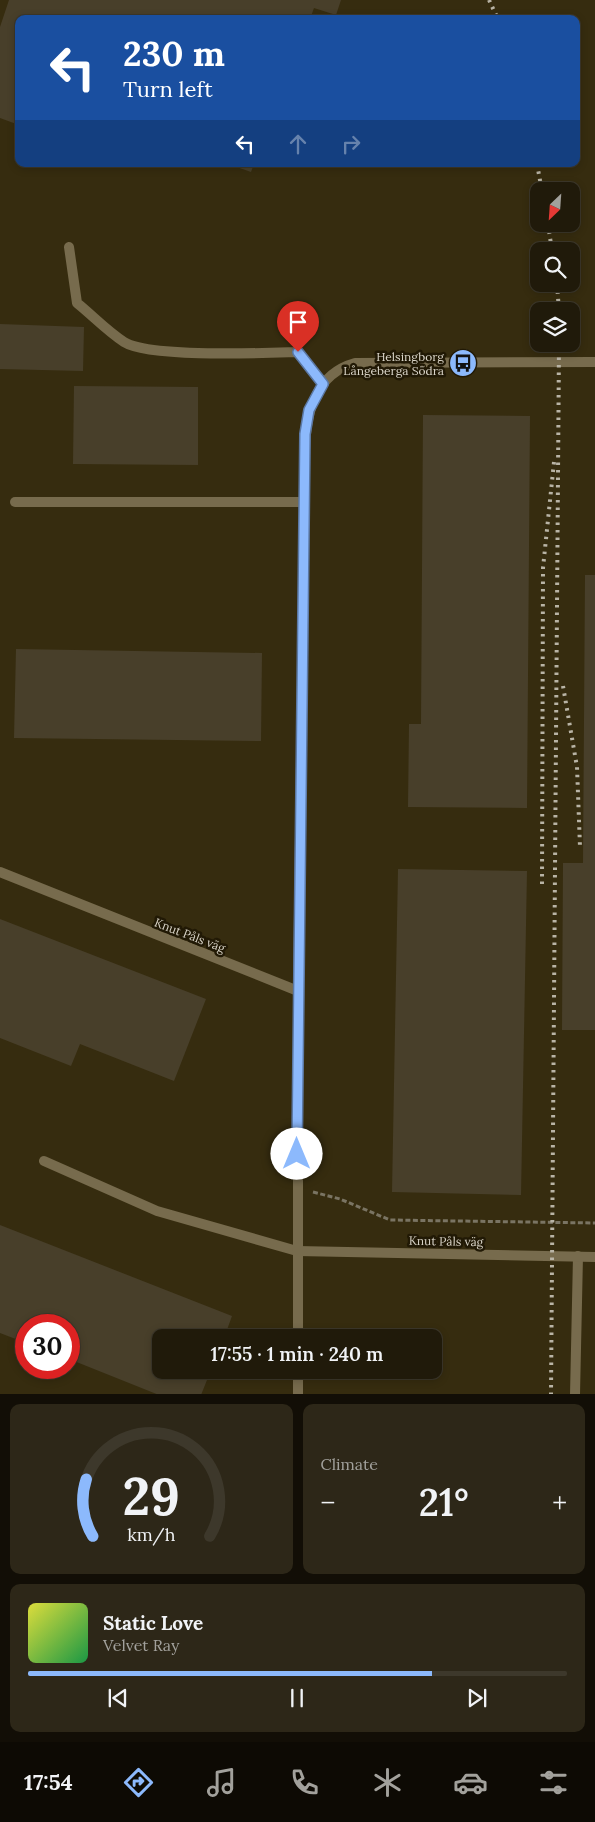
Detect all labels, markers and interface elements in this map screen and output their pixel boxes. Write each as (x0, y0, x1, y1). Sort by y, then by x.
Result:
text: 230 m (123, 31, 225, 76)
icon: left (40, 35, 105, 100)
text: Turn left (123, 75, 213, 103)
icon: left (231, 130, 259, 158)
icon: ahead (284, 130, 312, 158)
icon: right (337, 130, 365, 158)
north arrow (530, 182, 580, 232)
map controls (530, 182, 580, 352)
button: search (530, 242, 580, 292)
pin (277, 301, 319, 352)
button: layers (530, 302, 580, 352)
icon: arrive (284, 308, 312, 336)
bus stop icon: Helsingborg Långeberga Södra (448, 348, 478, 378)
place label: Helsingborg Långeberga Södra (343, 349, 444, 378)
street label: Knut Påls väg (152, 915, 228, 955)
position arrow (270, 1127, 322, 1179)
street label: Knut Påls väg (409, 1233, 484, 1249)
speed limit sign: 30 (15, 1314, 80, 1379)
text: 17:55 · 1 min · 240 m (211, 1342, 383, 1366)
text: Climate (321, 1454, 378, 1474)
text: 29 (122, 1463, 180, 1529)
text: 21° (419, 1478, 469, 1526)
text: − (321, 1485, 335, 1521)
text: + (552, 1485, 567, 1521)
text: km/h (127, 1523, 176, 1546)
text: Static Love (103, 1611, 203, 1635)
text: Velvet Ray (103, 1635, 179, 1655)
icon: previous (104, 1684, 132, 1712)
icon: pause (283, 1684, 311, 1712)
icon: next (463, 1684, 491, 1712)
icon: directions (121, 1765, 156, 1800)
icon: music (204, 1765, 239, 1800)
icon: phone (287, 1765, 322, 1800)
icon: climate (370, 1765, 405, 1800)
icon: car (453, 1765, 488, 1800)
icon: filters (536, 1765, 571, 1800)
text: 17:54 (24, 1768, 73, 1796)

